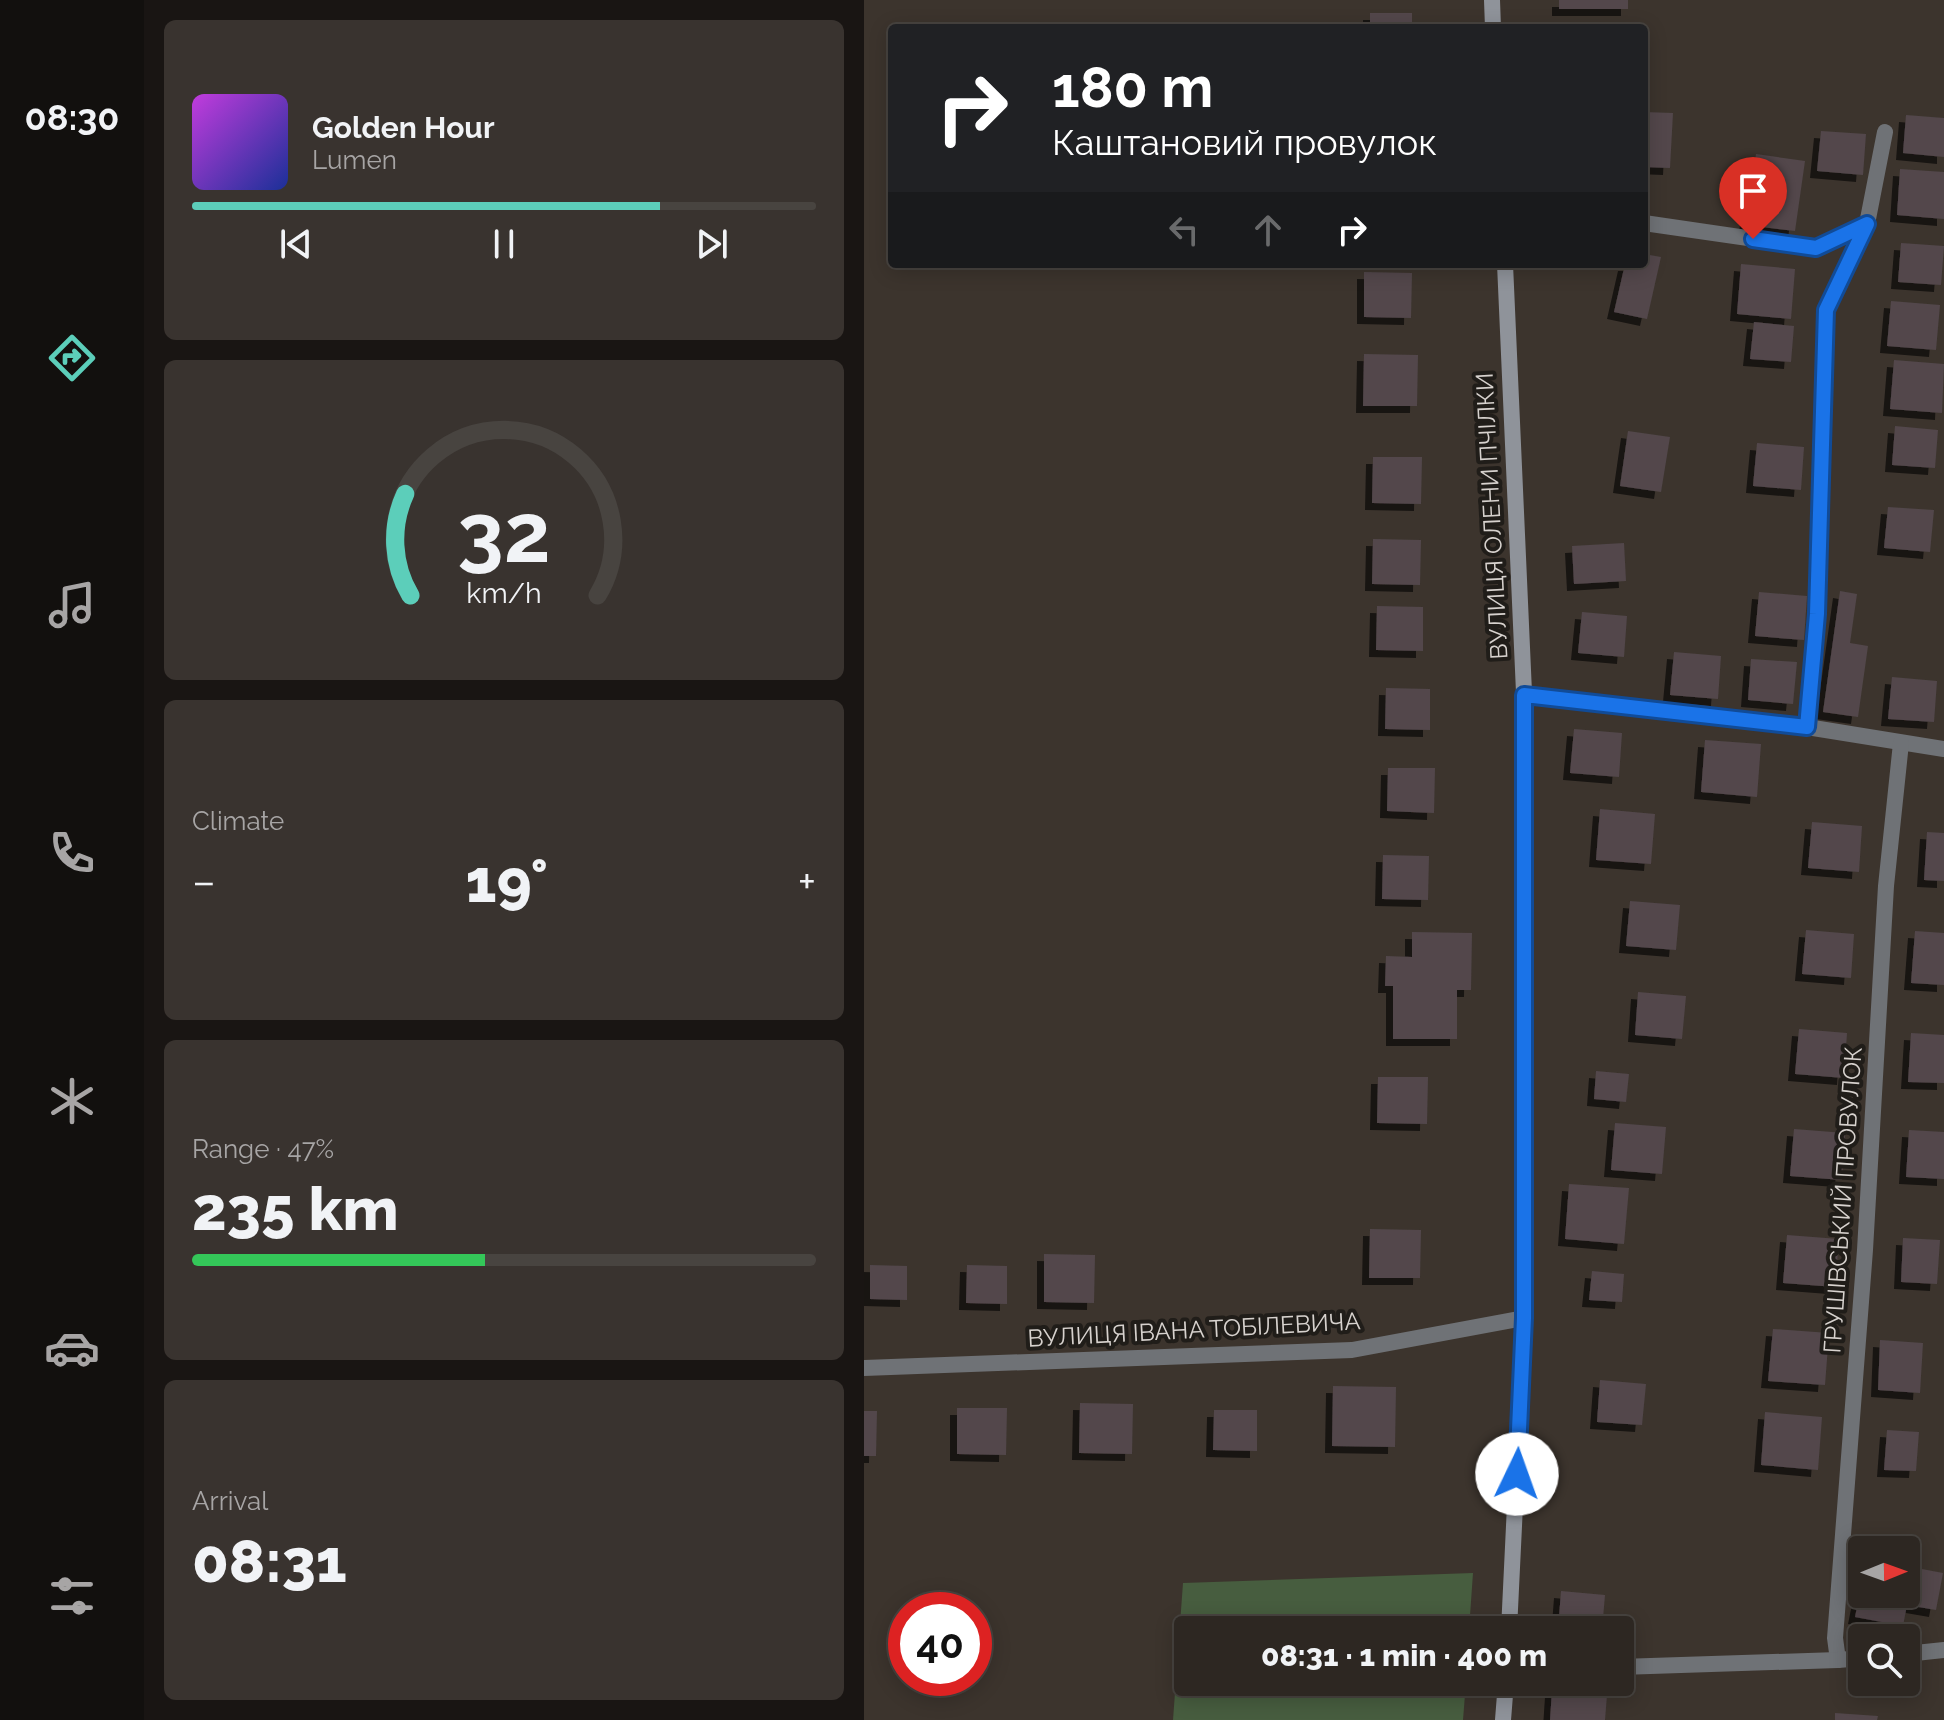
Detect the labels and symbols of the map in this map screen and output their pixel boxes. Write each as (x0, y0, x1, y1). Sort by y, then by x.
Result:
pin (1719, 157, 1787, 239)
street label: ВУЛИЦЯ ОЛЕНИ ПЧІЛКИ (1470, 372, 1513, 660)
street label: ГРУШІВСЬКИЙ ПРОВУЛОК (1817, 1046, 1868, 1354)
street label: ВУЛИЦЯ ІВАНА ТОБІЛЕВИЧА (1027, 1306, 1361, 1353)
position arrow (1475, 1432, 1559, 1516)
north arrow (1848, 1536, 1920, 1608)
speed limit sign: 40 (888, 1592, 992, 1696)

